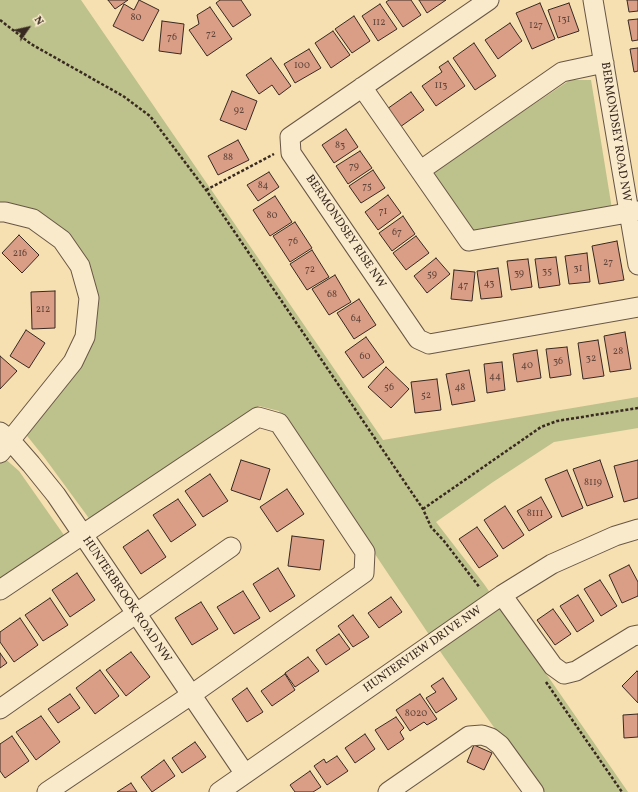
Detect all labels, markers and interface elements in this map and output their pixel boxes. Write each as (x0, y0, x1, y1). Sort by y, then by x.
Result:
north arrow (8, 8, 48, 48)
house number: 80 (130, 12, 142, 24)
text: N (30, 13, 47, 29)
house number: 131 (558, 14, 570, 26)
house number: 112 (372, 17, 386, 29)
house number: 127 (529, 20, 543, 32)
house number: 72 (206, 29, 216, 41)
house number: 76 (167, 32, 177, 44)
house number: 100 (294, 60, 310, 72)
street label: BERMONDSEY ROAD NW (597, 61, 633, 203)
house number: 113 (435, 80, 447, 92)
house number: 92 (234, 105, 244, 117)
house number: 83 (335, 140, 345, 152)
house number: 88 (223, 152, 233, 164)
house number: 79 (349, 161, 359, 173)
street label: BERMONDSEY RISE NW (302, 173, 388, 291)
house number: 84 (258, 180, 268, 192)
house number: 75 (362, 181, 372, 193)
house number: 71 (379, 206, 387, 218)
house number: 80 (266, 210, 278, 222)
house number: 67 (392, 227, 402, 239)
house number: 76 (288, 236, 298, 248)
house number: 216 (13, 248, 27, 260)
house number: 27 (603, 257, 613, 269)
house number: 31 (573, 263, 583, 275)
house number: 72 (305, 264, 315, 276)
house number: 35 (542, 266, 552, 278)
house number: 39 (514, 268, 524, 280)
house number: 59 (427, 269, 437, 281)
house number: 43 (484, 278, 494, 290)
house number: 47 (458, 280, 468, 292)
house number: 68 (327, 289, 337, 301)
house number: 212 (36, 304, 50, 316)
house number: 64 (351, 313, 361, 325)
house number: 28 (613, 346, 623, 358)
house number: 60 (359, 351, 371, 363)
house number: 32 (586, 353, 596, 365)
house number: 36 (553, 356, 563, 368)
house number: 40 (521, 360, 533, 372)
house number: 44 (489, 371, 501, 383)
house number: 56 (384, 382, 394, 394)
house number: 48 (455, 382, 465, 394)
house number: 52 (421, 390, 431, 402)
house number: 8119 (584, 477, 602, 489)
house number: 8111 (527, 508, 543, 520)
street label: HUNTERBROOK ROAD NW (78, 534, 174, 666)
street label: HUNTERVIEW DRIVE NW (361, 604, 485, 696)
house number: 8020 (405, 708, 427, 720)

